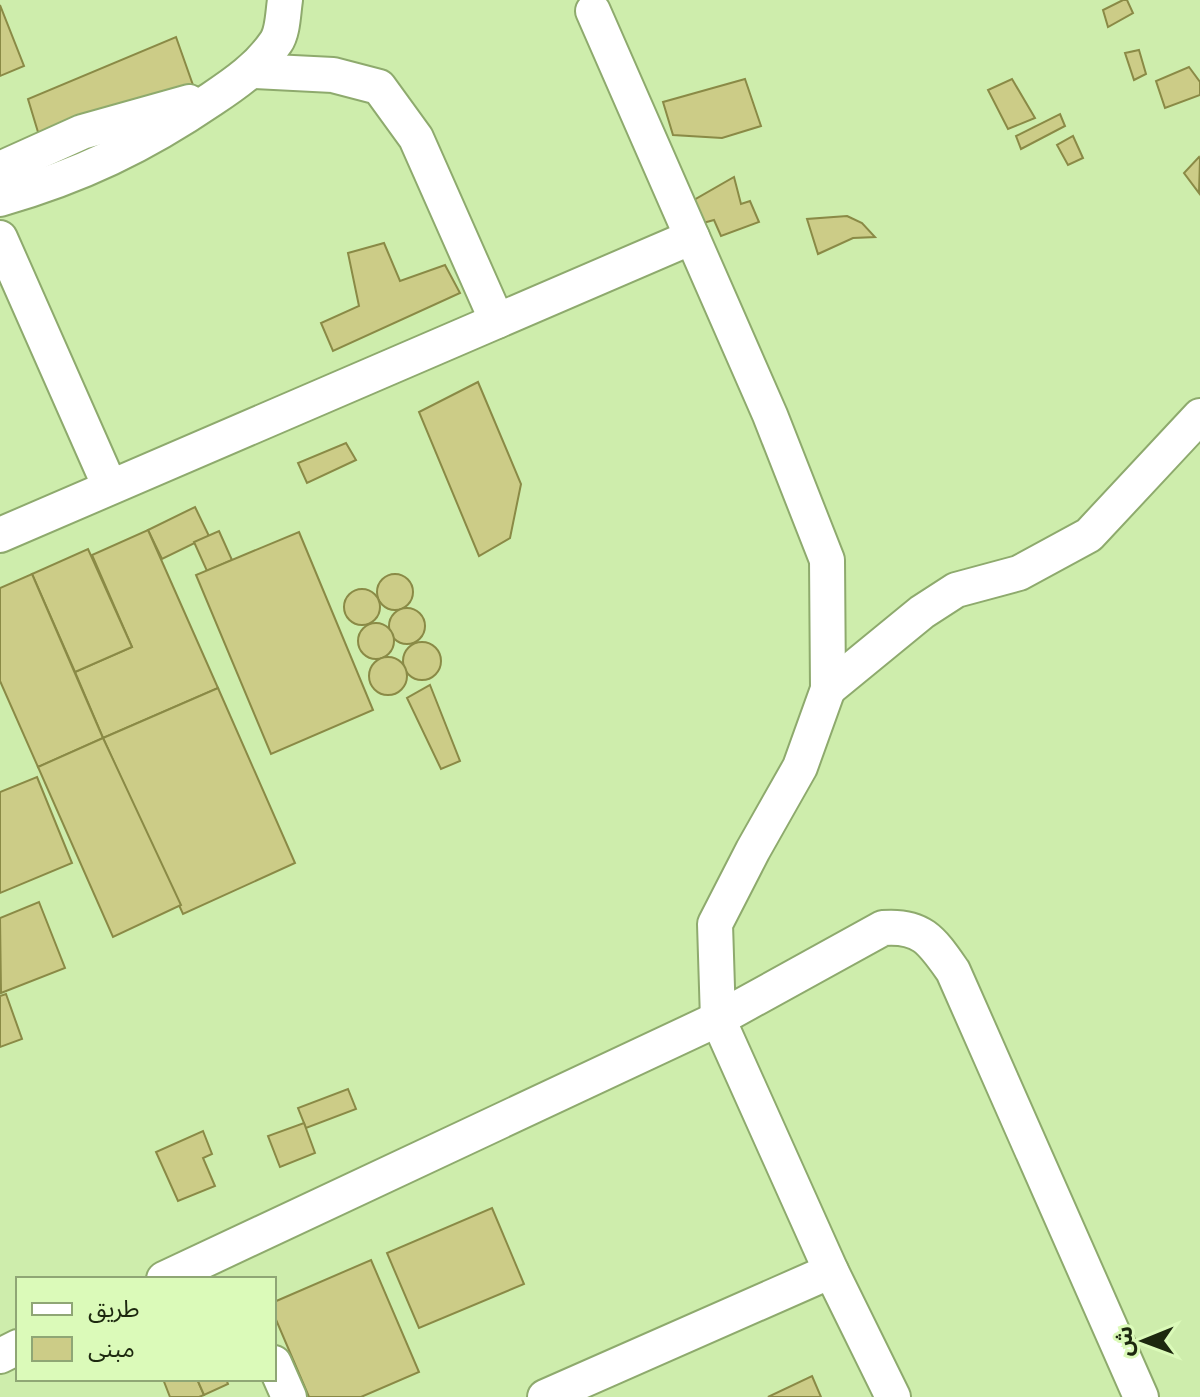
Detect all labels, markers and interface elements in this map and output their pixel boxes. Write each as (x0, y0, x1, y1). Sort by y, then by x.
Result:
legend (16, 1277, 276, 1381)
text: طريق (88, 1291, 140, 1324)
north arrow (1104, 1301, 1184, 1381)
text: ش (1108, 1326, 1138, 1357)
text: مبنى (88, 1331, 135, 1364)

